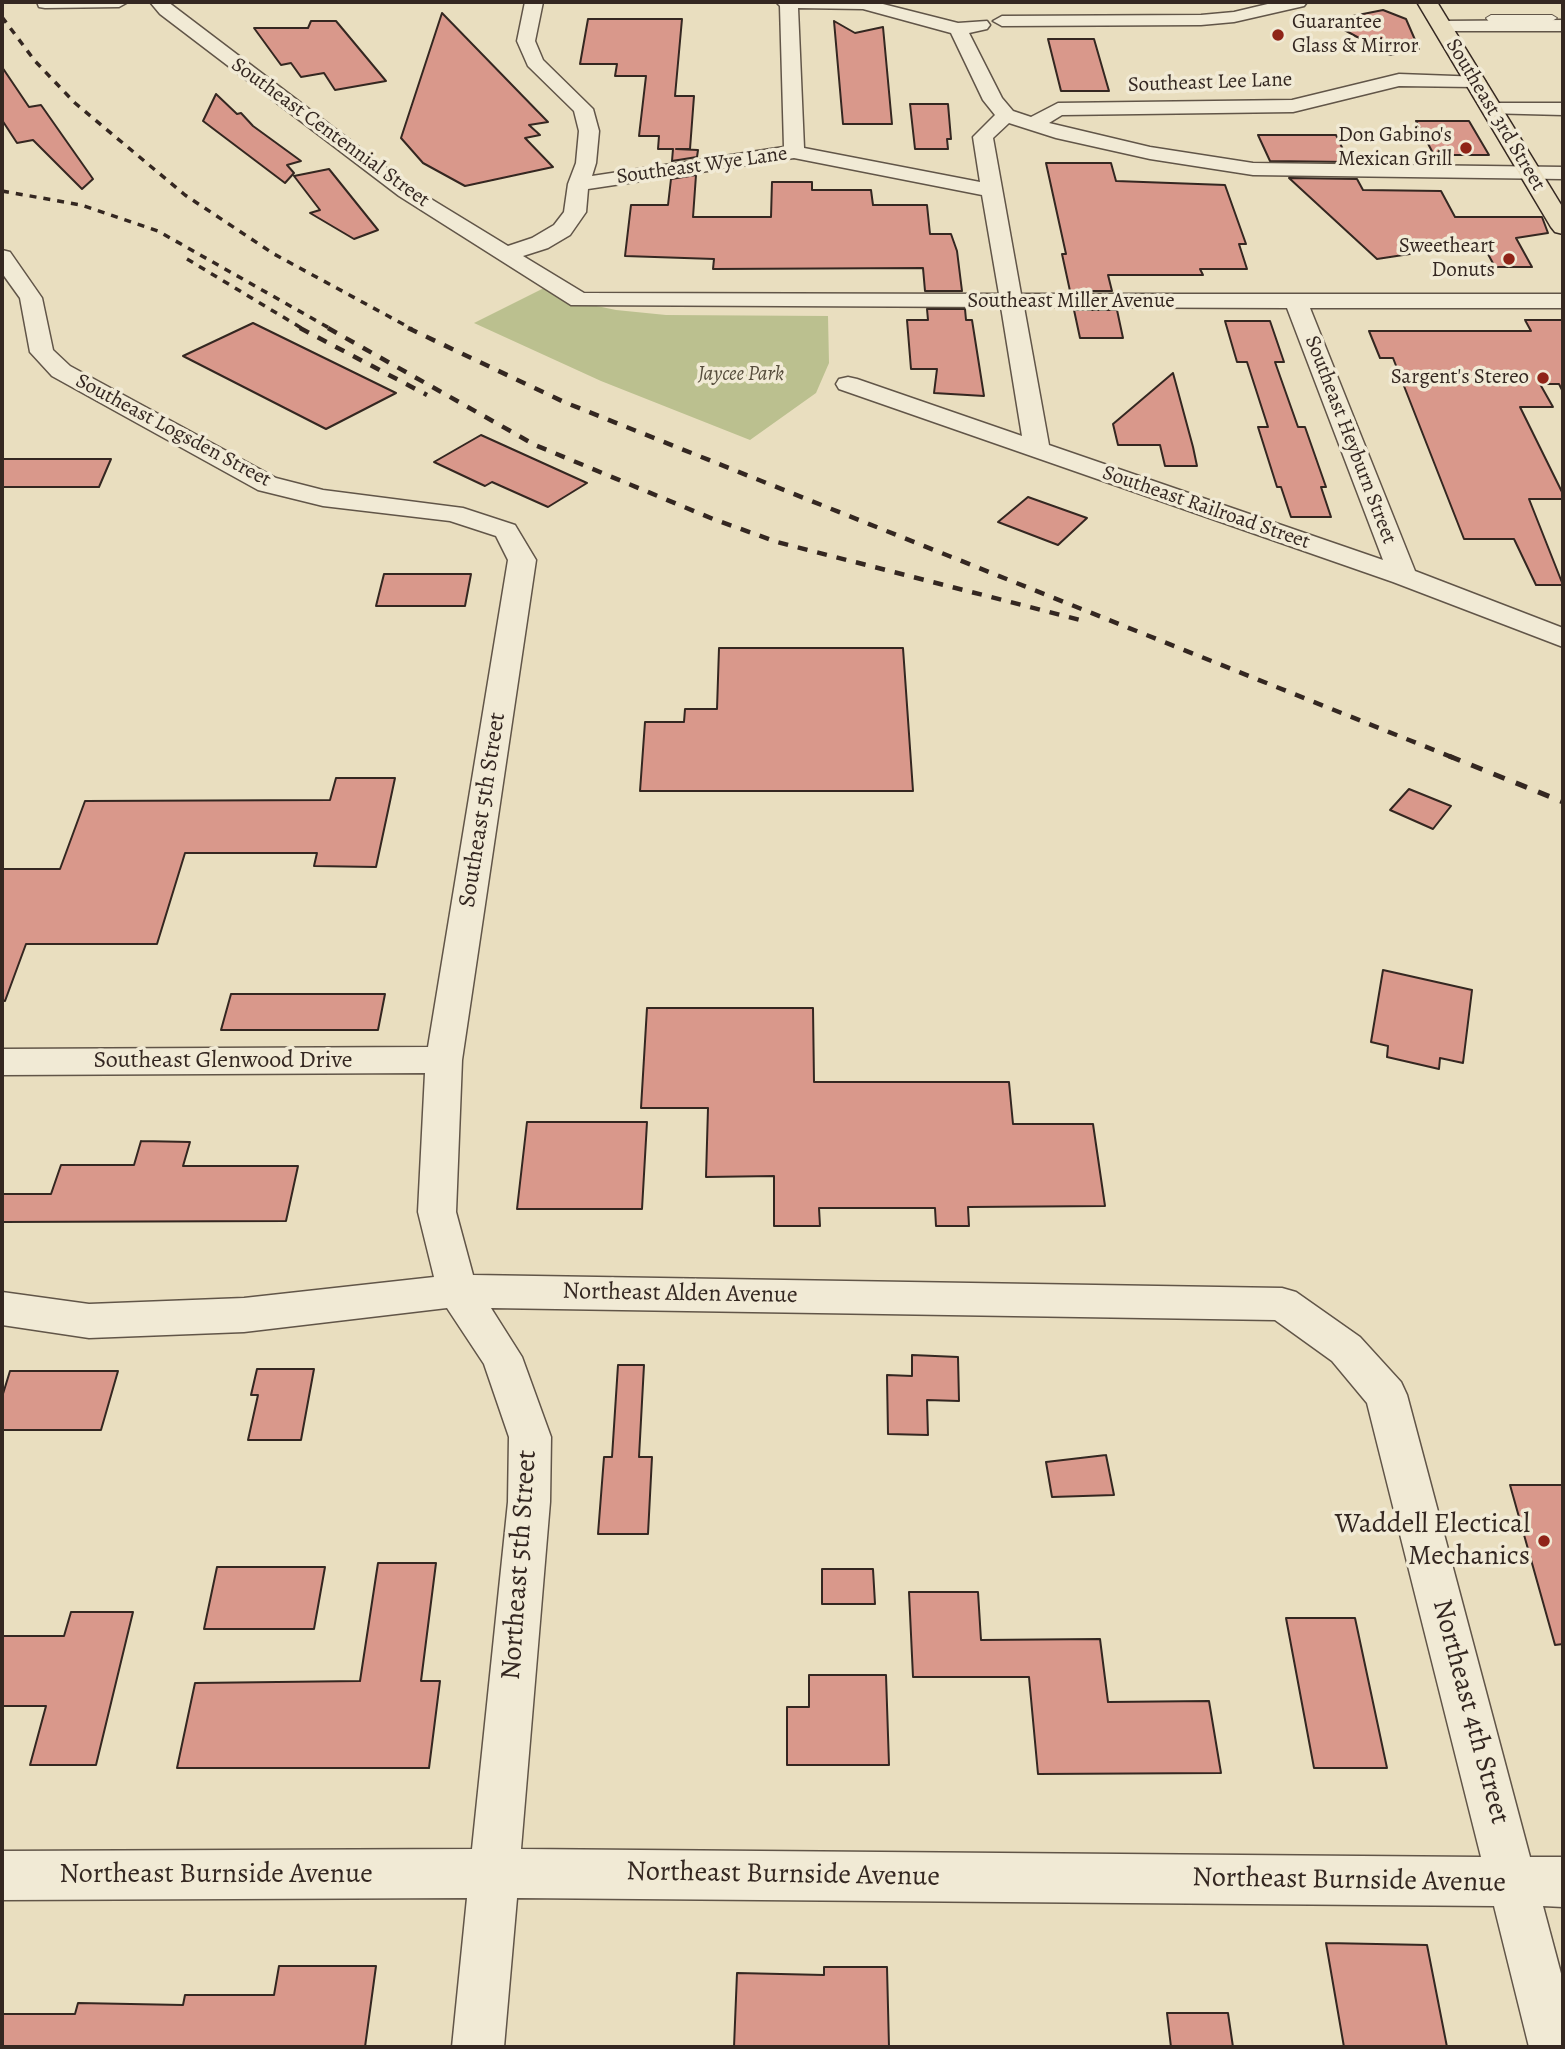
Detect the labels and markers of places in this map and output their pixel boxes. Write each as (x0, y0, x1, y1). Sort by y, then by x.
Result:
place label: Guarantee Glass & Mirror (1292, 10, 1418, 60)
marker: Guarantee Glass & Mirror (1270, 27, 1286, 43)
place label: Don Gabino's Mexican Grill (1338, 123, 1452, 173)
marker: Don Gabino's Mexican Grill (1458, 140, 1474, 156)
place label: Sweetheart Donuts (1399, 234, 1495, 284)
marker: Sweetheart Donuts (1501, 251, 1517, 267)
place label: Sargent's Stereo (1391, 365, 1529, 391)
marker: Sargent's Stereo (1535, 370, 1551, 386)
place label: Waddell Electical Mechanics (1335, 1508, 1530, 1574)
marker: Waddell Electical Mechanics (1536, 1533, 1552, 1549)

